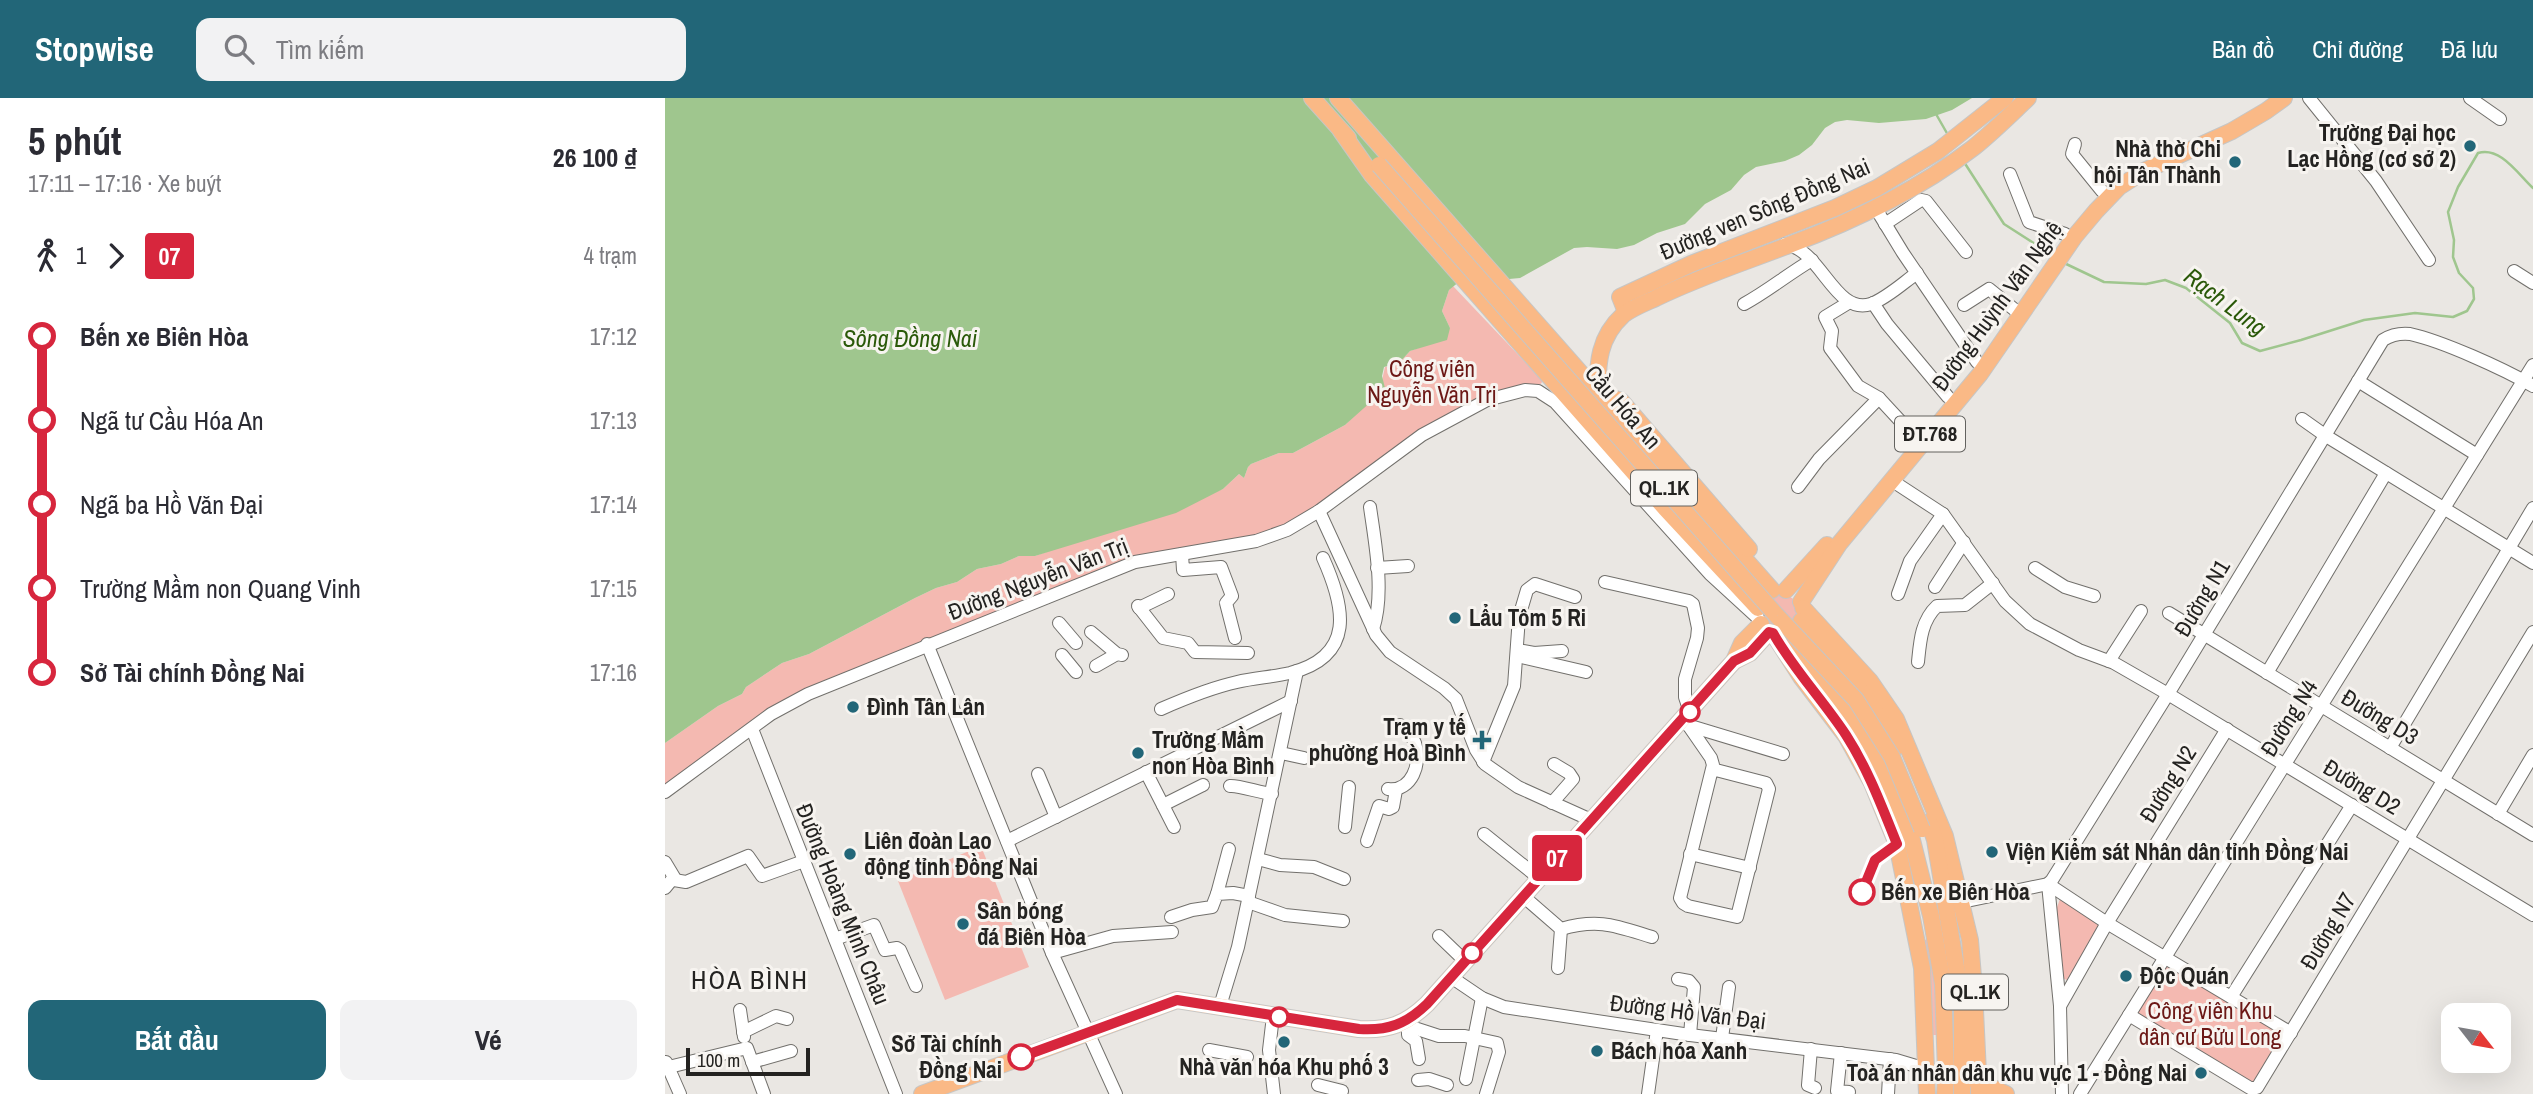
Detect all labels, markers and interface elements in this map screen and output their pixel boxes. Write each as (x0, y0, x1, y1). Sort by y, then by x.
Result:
search box (196, 18, 686, 81)
text: Stopwise (35, 27, 154, 71)
icon: search (220, 30, 258, 68)
text: Tìm kiếm (276, 32, 364, 67)
text: Bản đồ (2212, 33, 2274, 65)
text: Chỉ đường (2312, 33, 2403, 65)
text: Đã lưu (2441, 33, 2498, 65)
text: 5 phút (28, 116, 121, 167)
place label: Trường Đại học Lạc Hồng (cơ sở 2) (2287, 117, 2456, 174)
place label: Nhà thờ Chi hội Tân Thành (2093, 133, 2221, 190)
marker: Trường Đại học Lạc Hồng (cơ sở 2) (2462, 138, 2478, 154)
text: 26 100 ₫ (553, 140, 637, 175)
street label: Đường ven Sông Đồng Nai (1655, 150, 1875, 267)
marker: Nhà thờ Chi hội Tân Thành (2227, 154, 2243, 170)
text: 17:11 – 17:16 · Xe buýt (28, 168, 221, 199)
street label: Đường Huỳnh Văn Nghệ (1924, 214, 2069, 397)
icon: walk (28, 237, 66, 275)
icon: forward (97, 237, 135, 275)
text: 1 (76, 240, 87, 271)
text: 07 (159, 240, 180, 272)
text: 4 trạm (584, 240, 637, 271)
water label: Rạch Lung (2178, 260, 2273, 343)
text: Bến xe Biên Hòa (80, 319, 248, 354)
text: 17:12 (590, 321, 637, 352)
water label: Sông Đồng Nai (843, 322, 978, 354)
park label: Công viên Nguyễn Văn Trị (1367, 353, 1497, 410)
street label: Cầu Hóa An (1578, 358, 1668, 455)
text: Ngã tư Cầu Hóa An (80, 403, 264, 438)
text: 17:13 (590, 405, 637, 436)
road number: ĐT.768 (1895, 416, 1965, 452)
road number: QL.1K (1631, 470, 1697, 506)
text: Ngã ba Hồ Văn Đại (80, 487, 263, 522)
text: 17:14 (590, 489, 637, 520)
street label: Đường Nguyễn Văn Trị (943, 530, 1132, 627)
street label: Đường N1 (2166, 553, 2237, 642)
text: Trường Mầm non Quang Vinh (80, 571, 361, 606)
text: 17:15 (590, 573, 637, 604)
place label: Lẩu Tôm 5 Ri (1469, 602, 1586, 633)
marker: Lẩu Tôm 5 Ri (1447, 610, 1463, 626)
text: Sở Tài chính Đồng Nai (80, 655, 305, 690)
text: 17:16 (590, 657, 637, 688)
street label: Đường N4 (2253, 673, 2324, 762)
street label: Đường D3 (2336, 681, 2425, 752)
place label: Đình Tân Lân (867, 691, 985, 722)
marker: Đình Tân Lân (845, 699, 861, 715)
unlabelled marker (1680, 702, 1700, 722)
place label: Trạm y tế phường Hoà Bình (1309, 711, 1466, 768)
place label: Trường Mầm non Hòa Bình (1152, 724, 1275, 781)
marker: Trạm y tế phường Hoà Bình (1472, 730, 1492, 750)
street label: Đường N2 (2132, 740, 2203, 828)
marker: Trường Mầm non Hòa Bình (1130, 745, 1146, 761)
street label: Đường D2 (2318, 751, 2407, 822)
street label: Đường Hoàng Minh Châu (789, 799, 898, 1009)
place label: Liên đoàn Lao động tỉnh Đồng Nai (864, 825, 1038, 882)
line badge: 07 (1525, 835, 1589, 881)
place label: Viện Kiểm sát Nhân dân tỉnh Đồng Nai (2006, 836, 2348, 867)
text: 07 (1546, 842, 1568, 874)
marker: Viện Kiểm sát Nhân dân tỉnh Đồng Nai (1984, 844, 2000, 860)
marker: Liên đoàn Lao động tỉnh Đồng Nai (842, 846, 858, 862)
place label: Bến xe Biên Hòa (1881, 876, 2030, 907)
marker: Bến xe Biên Hòa (1849, 879, 1875, 905)
street label: Đường N7 (2292, 886, 2363, 975)
place label: Sân bóng đá Biên Hòa (977, 895, 1087, 952)
marker: Sân bóng đá Biên Hòa (955, 916, 971, 932)
unlabelled marker (1462, 943, 1482, 963)
place label: Độc Quán (2140, 960, 2229, 991)
district label: HÒA BÌNH (691, 962, 809, 997)
marker: Độc Quán (2118, 968, 2134, 984)
road number: QL.1K (1942, 974, 2008, 1010)
street label: Đường Hồ Văn Đại (1608, 987, 1768, 1036)
park label: Công viên Khu dân cư Bửu Long (2139, 995, 2282, 1052)
button: Bắt đầu (28, 1000, 326, 1080)
button: Vé (340, 1000, 637, 1080)
north arrow (2441, 1003, 2511, 1073)
map controls (2441, 1003, 2511, 1073)
unlabelled marker (1269, 1007, 1289, 1027)
place label: Sở Tài chính Đồng Nai (891, 1028, 1002, 1085)
marker: Nhà văn hóa Khu phố 3 (1276, 1034, 1292, 1050)
place label: Bách hóa Xanh (1611, 1035, 1747, 1066)
marker: Bách hóa Xanh (1589, 1043, 1605, 1059)
marker: Sở Tài chính Đồng Nai (1008, 1044, 1034, 1070)
scale bar (686, 1045, 810, 1077)
text: 100 m (697, 1047, 740, 1073)
place label: Nhà văn hóa Khu phố 3 (1179, 1051, 1389, 1082)
place label: Toà án nhân dân khu vực 1 - Đồng Nai (1847, 1057, 2187, 1088)
marker: Toà án nhân dân khu vực 1 - Đồng Nai (2193, 1065, 2209, 1081)

